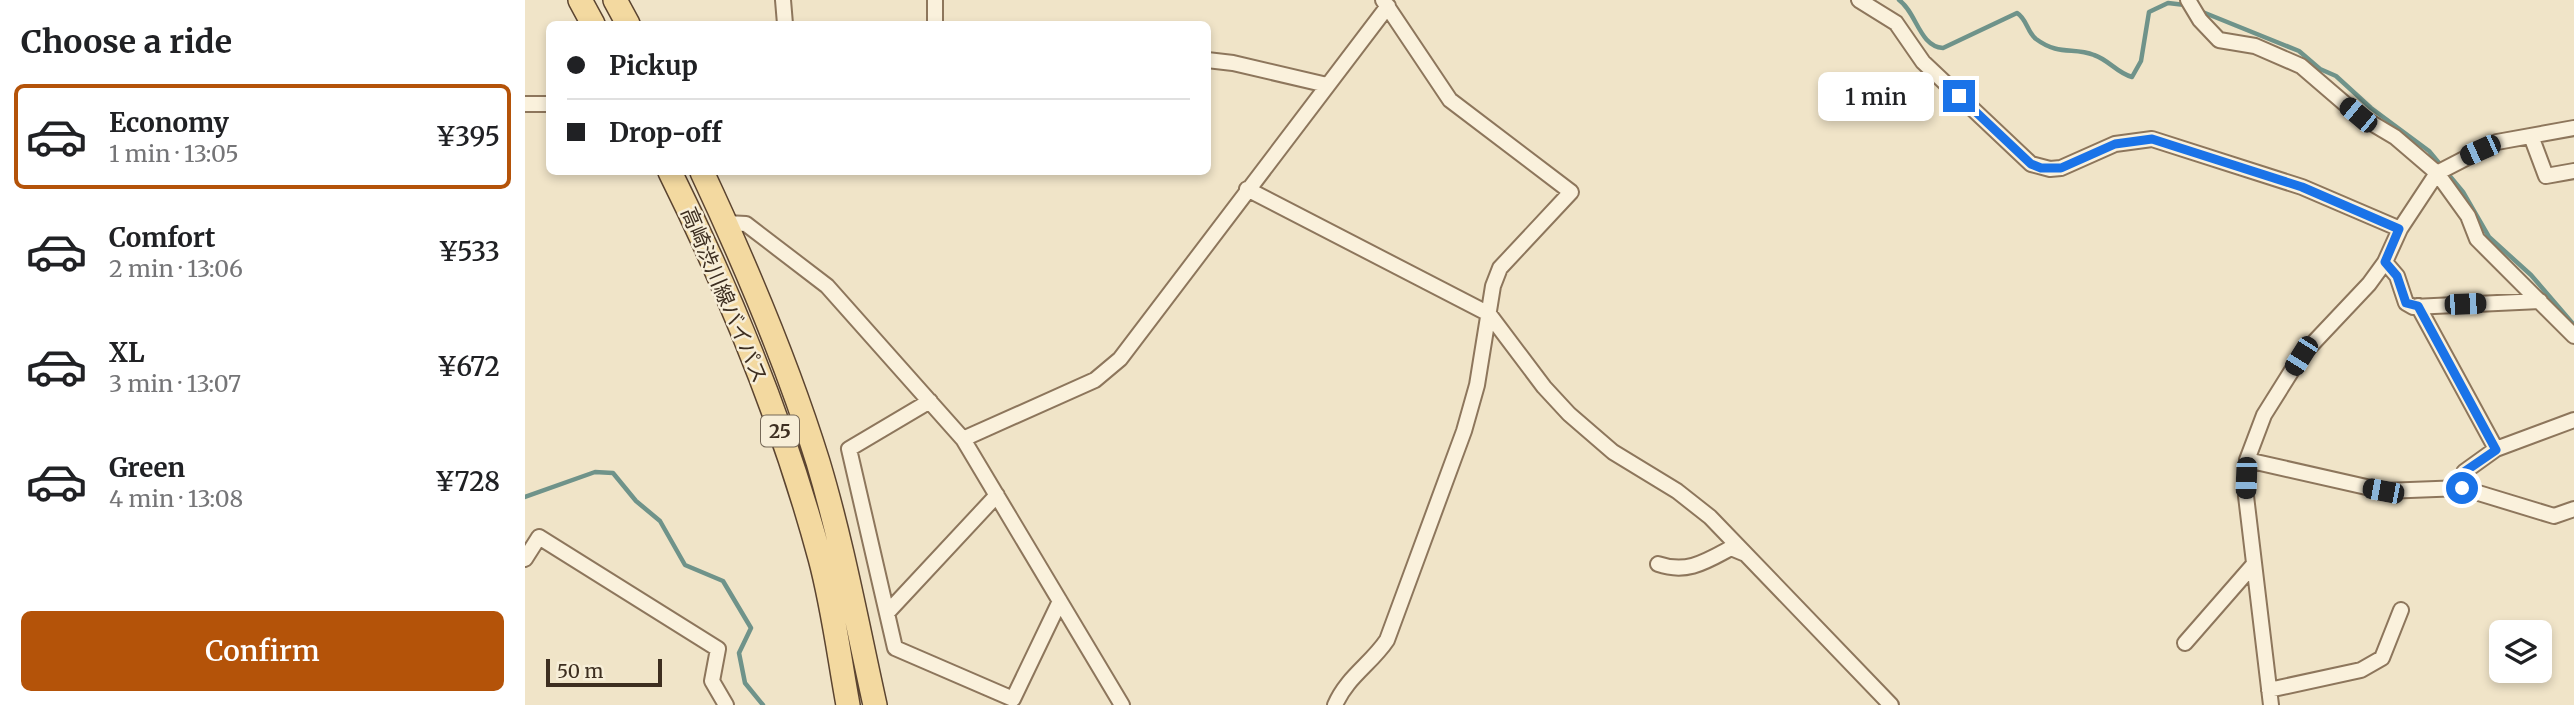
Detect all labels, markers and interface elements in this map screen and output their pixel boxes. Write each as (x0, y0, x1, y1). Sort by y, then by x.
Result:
text: Choose a ride (21, 22, 232, 62)
text: Pickup (609, 49, 698, 82)
callout: 1 min (1819, 72, 1935, 120)
route end (1943, 80, 1975, 112)
text: 1 min (1845, 82, 1907, 111)
car (2336, 93, 2381, 137)
icon: car (25, 105, 88, 168)
text: Economy (109, 106, 229, 139)
text: Drop-off (609, 116, 722, 149)
text: ¥395 (436, 120, 500, 153)
car (2457, 132, 2504, 168)
text: 1 min · 13:05 (109, 139, 239, 168)
street label: 高崎渋川線バイパス (675, 203, 774, 387)
icon: car (25, 220, 88, 283)
text: Comfort (109, 221, 215, 254)
text: ¥533 (438, 235, 500, 268)
text: 2 min · 13:06 (109, 254, 243, 283)
car (2444, 293, 2487, 315)
car (2281, 333, 2322, 379)
icon: car (25, 335, 88, 398)
text: XL (109, 336, 145, 369)
text: ¥672 (437, 350, 500, 383)
text: 3 min · 13:07 (109, 369, 241, 398)
road number: 25 (761, 416, 799, 446)
icon: car (25, 450, 88, 513)
text: Green (109, 451, 185, 484)
car (2235, 457, 2258, 499)
text: ¥728 (435, 465, 500, 498)
route start (2446, 472, 2478, 504)
car (2361, 477, 2406, 505)
text: 4 min · 13:08 (109, 484, 243, 513)
button: Confirm (21, 611, 504, 691)
map controls (2489, 620, 2552, 683)
button: layers (2489, 620, 2552, 683)
scale bar (546, 656, 661, 688)
text: 50 m (557, 659, 603, 683)

